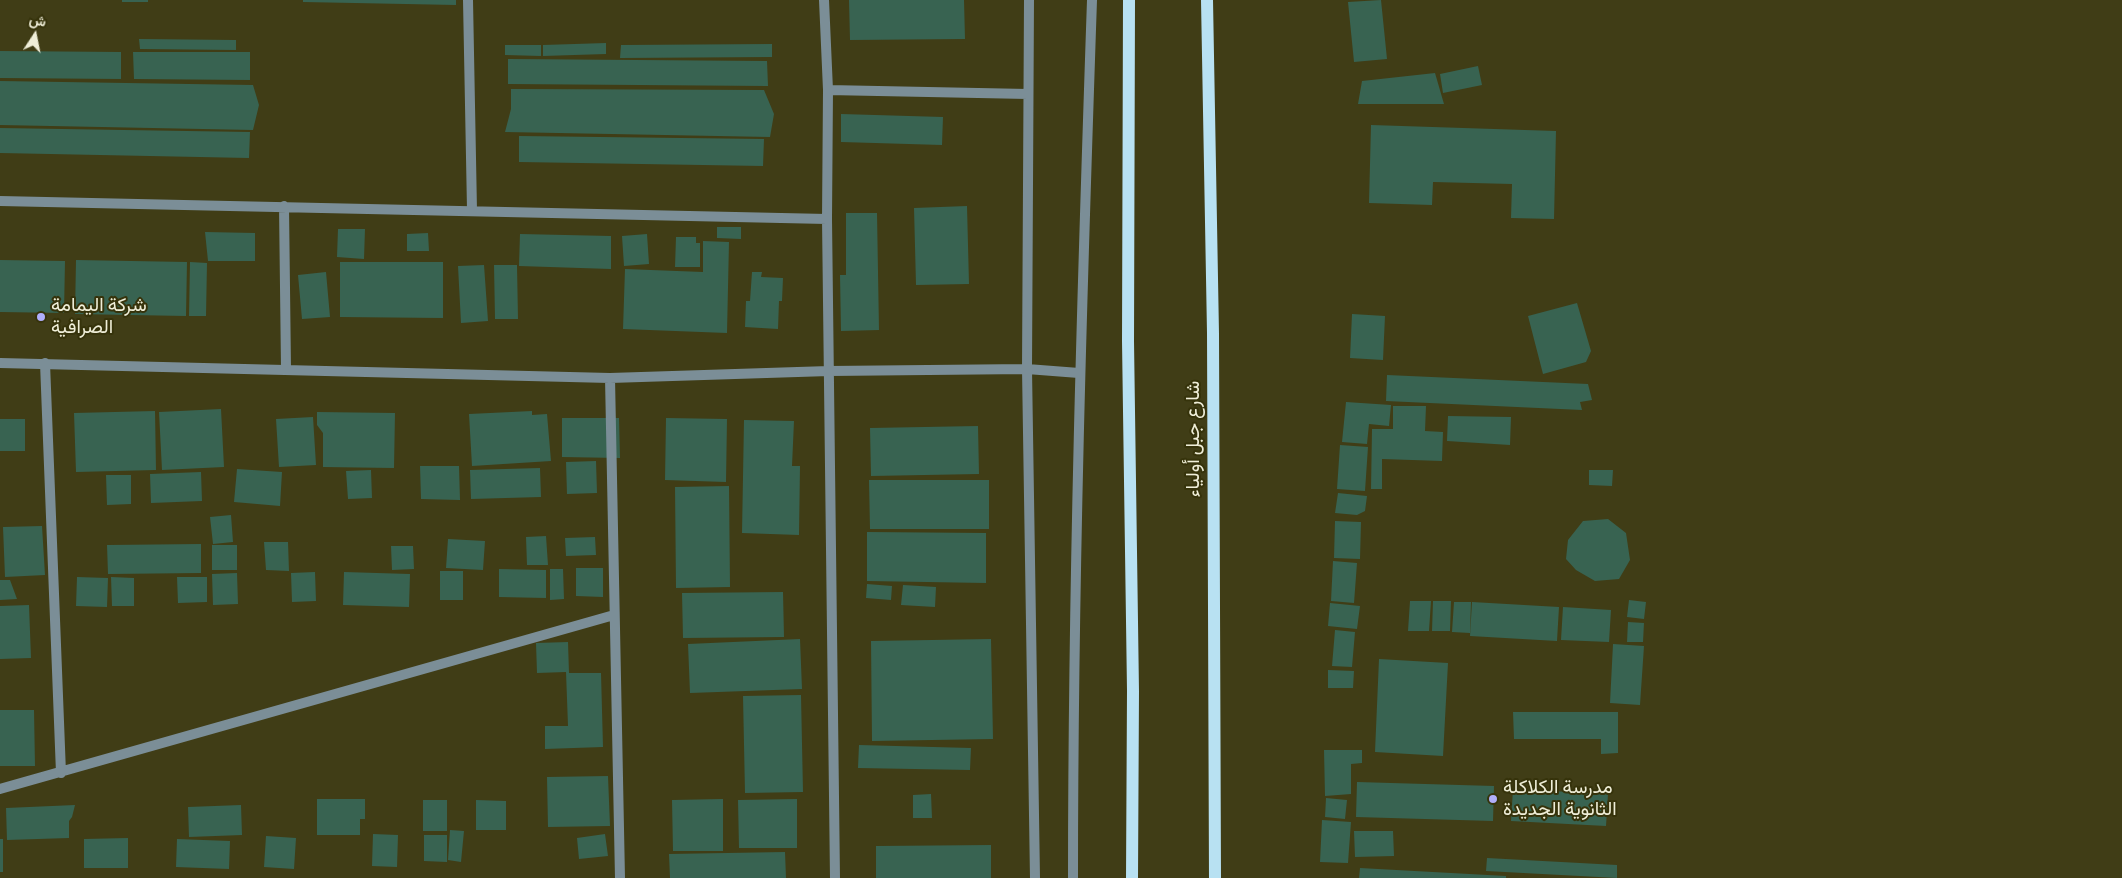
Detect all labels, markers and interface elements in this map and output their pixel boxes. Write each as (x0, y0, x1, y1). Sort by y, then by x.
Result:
text: ش (28, 8, 48, 32)
north arrow (10, 10, 60, 60)
place label: شركة اليمامة الصرافية (51, 295, 147, 339)
marker: شركة اليمامة الصرافية (35, 311, 47, 323)
street label: شارع جبل أولياء (1183, 381, 1205, 497)
place label: مدرسة الكلاكلة الثانوية الجديدة (1503, 777, 1617, 821)
marker: مدرسة الكلاكلة الثانوية الجديدة (1487, 793, 1499, 805)

